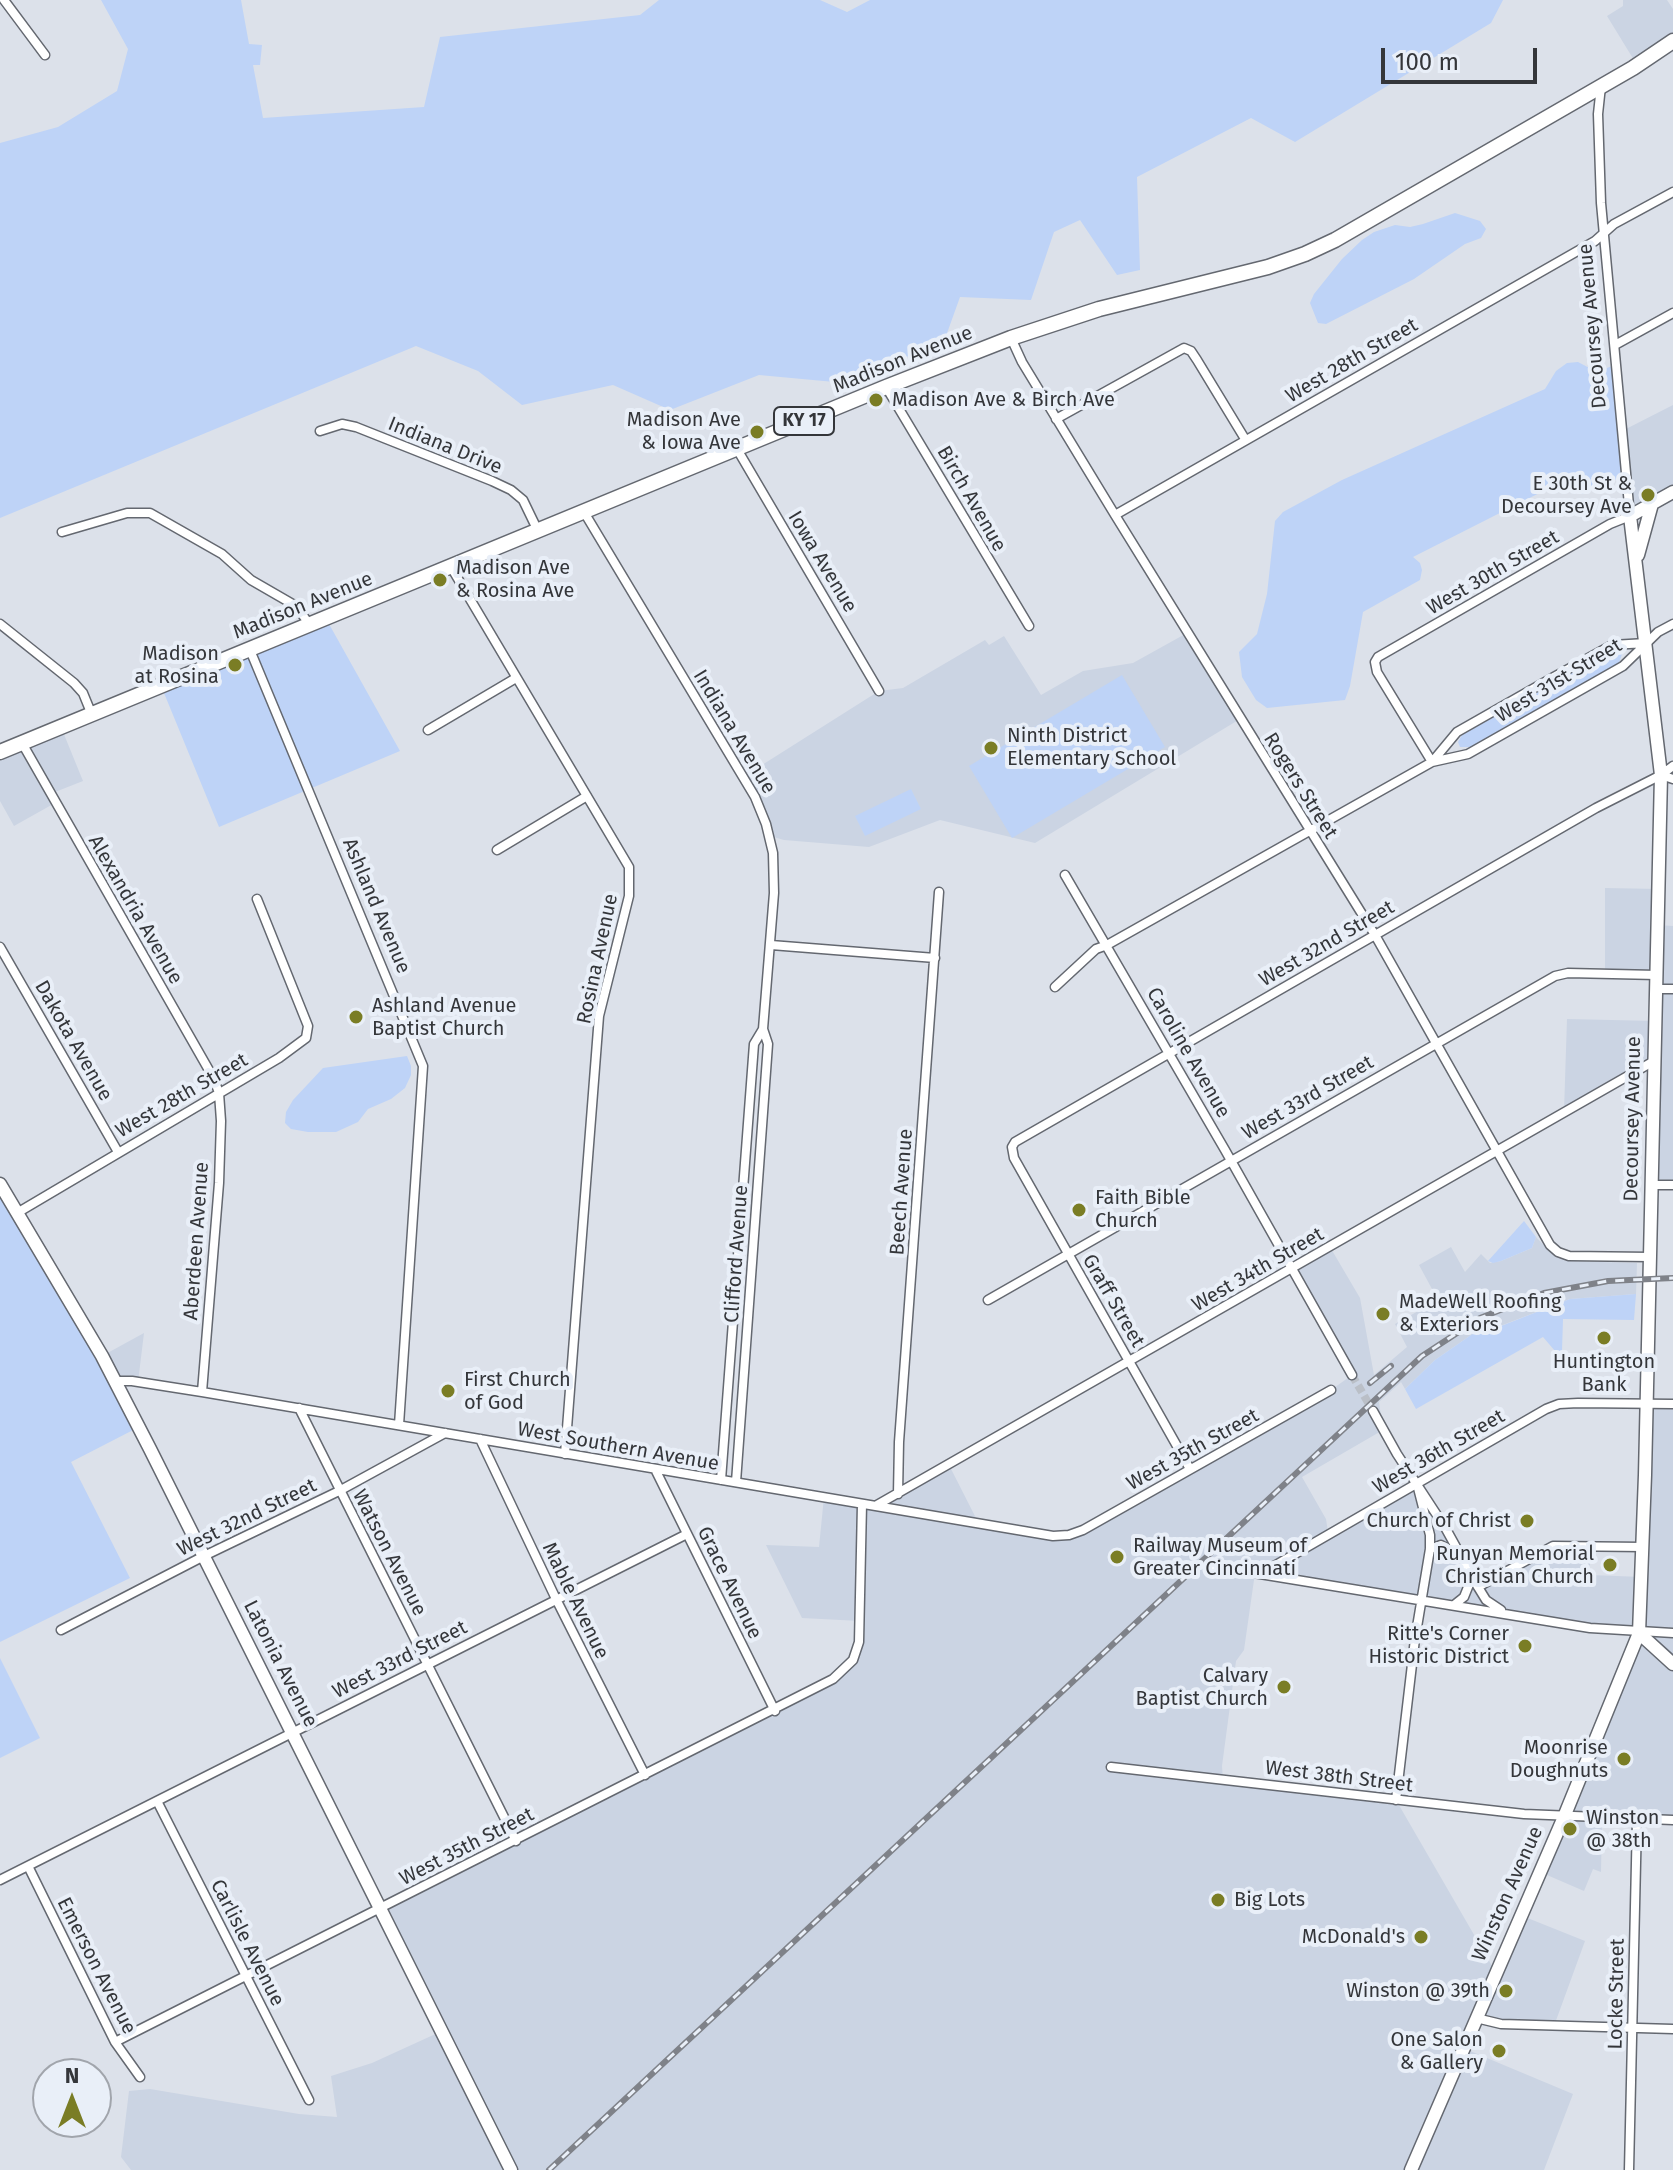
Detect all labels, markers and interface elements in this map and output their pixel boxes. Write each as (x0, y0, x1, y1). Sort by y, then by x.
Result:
scale bar (1385, 32, 1541, 82)
text: 100 m (1395, 48, 1459, 76)
street label: Decoursey Avenue (1574, 243, 1612, 409)
street label: West 28th Street (1282, 313, 1422, 409)
street label: Madison Avenue (830, 321, 976, 399)
place label: Madison Ave & Birch Ave (892, 388, 1115, 412)
marker: Madison Ave & Birch Ave (867, 391, 885, 409)
road number: KY 17 (774, 407, 834, 435)
place label: Madison Ave & Iowa Ave (627, 408, 741, 455)
street label: Indiana Drive (384, 412, 506, 480)
marker: Madison Ave & Iowa Ave (748, 423, 766, 441)
street label: Birch Avenue (931, 442, 1011, 556)
place label: E 30th St & Decoursey Ave (1501, 472, 1632, 519)
marker: E 30th St & Decoursey Ave (1639, 486, 1657, 504)
street label: Iowa Avenue (782, 507, 862, 617)
street label: West 30th Street (1423, 525, 1563, 621)
place label: Madison Ave & Rosina Ave (456, 556, 574, 603)
street label: Madison Avenue (230, 567, 376, 645)
marker: Madison Ave & Rosina Ave (431, 571, 449, 589)
street label: West 31st Street (1491, 634, 1627, 728)
place label: Madison at Rosina (135, 642, 219, 689)
marker: Madison at Rosina (226, 656, 244, 674)
street label: Indiana Avenue (688, 666, 780, 798)
place label: Ninth District Elementary School (1007, 724, 1176, 771)
street label: Rogers Street (1258, 728, 1342, 844)
marker: Ninth District Elementary School (982, 739, 1000, 757)
street label: Alexandria Avenue (83, 831, 187, 989)
street label: Ashland Avenue (337, 835, 415, 977)
street label: Rosina Avenue (572, 892, 624, 1026)
street label: West 32nd Street (1255, 896, 1399, 992)
street label: Dakota Avenue (29, 977, 117, 1105)
street label: Caroline Avenue (1141, 984, 1235, 1122)
place label: Ashland Avenue Baptist Church (372, 994, 517, 1041)
marker: Ashland Avenue Baptist Church (347, 1008, 365, 1026)
street label: Decoursey Avenue (1620, 1036, 1646, 1202)
street label: West 28th Street (112, 1048, 252, 1144)
street label: West 33rd Street (1238, 1051, 1378, 1145)
street label: Beech Avenue (886, 1128, 918, 1256)
street label: Aberdeen Avenue (180, 1161, 214, 1321)
street label: Clifford Avenue (720, 1184, 754, 1324)
place label: Faith Bible Church (1095, 1186, 1191, 1233)
marker: Faith Bible Church (1070, 1201, 1088, 1219)
street label: West 34th Street (1188, 1223, 1328, 1317)
street label: Graff Street (1077, 1250, 1149, 1352)
place label: MadeWell Roofing & Exteriors (1399, 1290, 1561, 1337)
marker: MadeWell Roofing & Exteriors (1374, 1305, 1392, 1323)
marker: Huntington Bank (1595, 1329, 1613, 1347)
place label: Huntington Bank (1553, 1350, 1655, 1397)
place label: First Church of God (464, 1368, 571, 1415)
marker: First Church of God (439, 1382, 457, 1400)
street label: West 35th Street (1123, 1404, 1263, 1496)
street label: West 36th Street (1369, 1405, 1509, 1499)
street label: West Southern Avenue (515, 1417, 721, 1477)
street label: West 32nd Street (173, 1474, 321, 1562)
street label: Watson Avenue (347, 1486, 431, 1620)
place label: Church of Christ (1367, 1509, 1511, 1533)
marker: Church of Christ (1518, 1512, 1536, 1530)
street label: Grace Avenue (691, 1523, 767, 1643)
place label: Railway Museum of Greater Cincinnati (1133, 1534, 1307, 1581)
street label: Mable Avenue (536, 1539, 614, 1663)
place label: Runyan Memorial Christian Church (1436, 1542, 1594, 1589)
marker: Railway Museum of Greater Cincinnati (1108, 1548, 1126, 1566)
marker: Runyan Memorial Christian Church (1601, 1556, 1619, 1574)
street label: Latonia Avenue (238, 1597, 322, 1731)
street label: West 33rd Street (329, 1616, 471, 1704)
place label: Ritte's Corner Historic District (1368, 1622, 1509, 1669)
marker: Ritte's Corner Historic District (1516, 1637, 1534, 1655)
place label: Calvary Baptist Church (1136, 1664, 1268, 1711)
marker: Calvary Baptist Church (1275, 1678, 1293, 1696)
place label: Moonrise Doughnuts (1510, 1736, 1608, 1783)
marker: Moonrise Doughnuts (1615, 1750, 1633, 1768)
street label: West 38th Street (1264, 1756, 1414, 1798)
street label: West 35th Street (396, 1803, 538, 1891)
place label: Winston @ 38th (1586, 1806, 1660, 1853)
marker: Winston @ 38th (1561, 1820, 1579, 1838)
street label: Winston Avenue (1468, 1823, 1548, 1965)
street label: Carlisle Avenue (205, 1876, 289, 2010)
place label: Big Lots (1234, 1888, 1305, 1912)
marker: Big Lots (1209, 1891, 1227, 1909)
street label: Emerson Avenue (51, 1894, 141, 2038)
place label: McDonald's (1302, 1925, 1405, 1949)
marker: McDonald's (1412, 1928, 1430, 1946)
street label: Locke Street (1604, 1938, 1630, 2050)
place label: Winston @ 39th (1346, 1979, 1490, 2003)
marker: Winston @ 39th (1497, 1982, 1515, 2000)
place label: One Salon & Gallery (1391, 2028, 1483, 2075)
marker: One Salon & Gallery (1490, 2042, 1508, 2060)
north arrow (32, 2058, 112, 2138)
text: N (65, 2062, 79, 2089)

